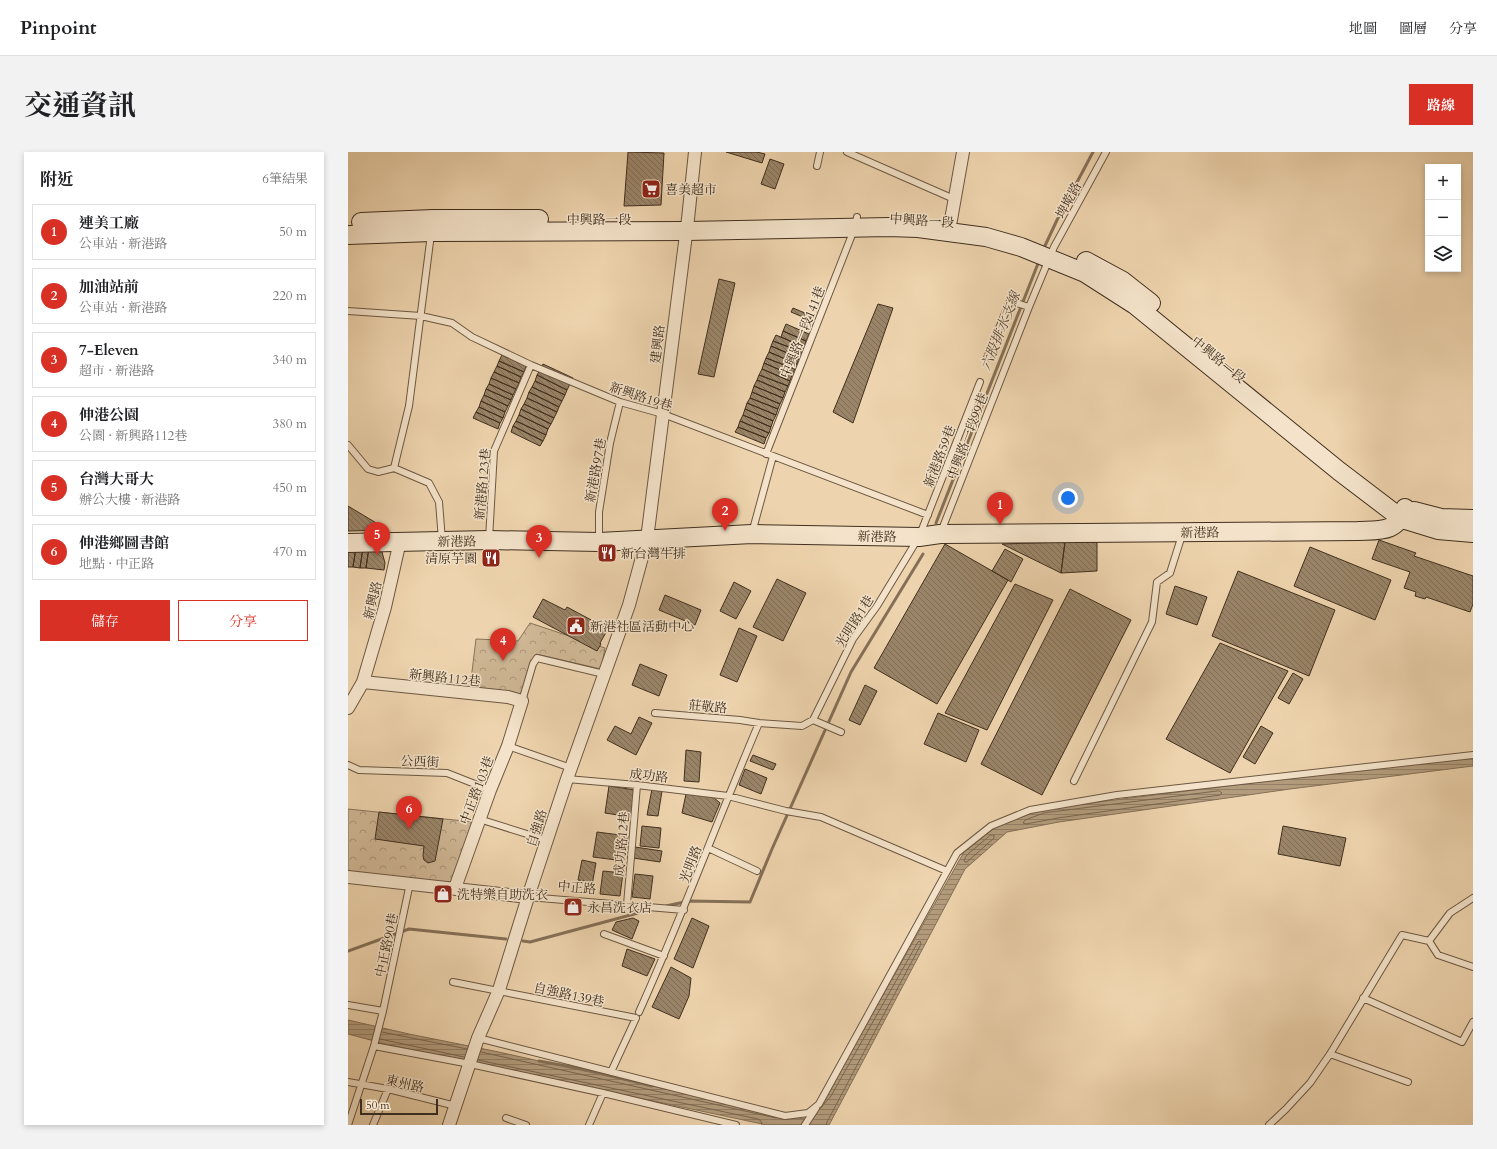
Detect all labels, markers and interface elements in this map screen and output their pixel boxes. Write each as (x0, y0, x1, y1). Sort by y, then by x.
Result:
text: Pinpoint (20, 15, 97, 41)
text: 地圖 (1349, 19, 1377, 38)
text: 圖層 (1399, 19, 1427, 38)
text: 分享 (1449, 19, 1477, 38)
button: 路線 (1409, 84, 1473, 125)
text: 交通資訊 (24, 87, 136, 125)
map controls (1425, 164, 1461, 272)
button: + (1425, 164, 1461, 200)
text: 附近 (40, 168, 74, 191)
text: 6筆結果 (262, 170, 308, 188)
supermarket icon: 喜美超市 (640, 178, 662, 200)
street label: 埤墘路 (1052, 179, 1086, 222)
place label: 喜美超市 (665, 181, 717, 199)
button: − (1425, 200, 1461, 236)
street label: 中興路一段 (889, 210, 955, 232)
street label: 中興路一段 (566, 211, 632, 229)
text: 連美工廠 (79, 213, 139, 233)
text: 1 (51, 223, 57, 241)
text: 50 m (279, 223, 307, 241)
text: 公車站 · 新港路 (79, 235, 167, 253)
button: layers (1425, 236, 1461, 272)
text: 加油站前 (79, 277, 139, 297)
street label: 中興路一段141巷 (776, 284, 830, 381)
text: 2 (51, 287, 57, 305)
text: 220 m (273, 287, 307, 305)
water label: 六股排水支線 (976, 287, 1026, 374)
text: 公車站 · 新港路 (79, 299, 167, 317)
street label: 建興路 (647, 324, 669, 365)
street label: 中興路一段 (1187, 332, 1249, 387)
text: 7-Eleven (79, 340, 139, 360)
text: 3 (51, 351, 57, 369)
text: 340 m (273, 351, 307, 369)
text: 超市 · 新港路 (79, 362, 154, 380)
street label: 新興路19巷 (607, 378, 675, 416)
street label: 中興路一段99巷 (943, 391, 993, 482)
text: 伸港公園 (79, 405, 139, 425)
text: 4 (51, 415, 57, 433)
text: 380 m (273, 415, 307, 433)
street label: 新港路59巷 (920, 423, 960, 490)
text: 公園 · 新興路112巷 (79, 427, 187, 445)
street label: 新港路97巷 (581, 436, 611, 504)
street label: 新港路123巷 (471, 447, 495, 521)
text: 台灣大哥大 (79, 469, 154, 489)
text: 5 (51, 479, 57, 497)
text: 450 m (273, 479, 307, 497)
your location (1058, 488, 1078, 508)
text: 辦公大樓 · 新港路 (79, 491, 180, 509)
pin: 1 (987, 492, 1013, 525)
pin: 2 (712, 498, 738, 531)
pin: 5 (364, 522, 390, 555)
street label: 新港路 (1180, 524, 1220, 542)
pin: 3 (526, 525, 552, 558)
street label: 新港路 (857, 528, 897, 546)
text: 伸港鄉圖書館 (79, 533, 169, 553)
street label: 新港路 (437, 533, 477, 551)
restaurant icon: 新台灣牛排 (596, 542, 618, 564)
text: 6 (51, 543, 57, 561)
text: 470 m (273, 543, 307, 561)
place label: 新台灣牛排 (621, 545, 686, 563)
restaurant icon: 清原芋園 (480, 547, 502, 569)
place label: 清原芋園 (425, 550, 477, 568)
text: 地點 · 中正路 (79, 555, 154, 573)
street label: 新興路 (360, 579, 386, 621)
street label: 光明路1巷 (831, 592, 878, 651)
button: 儲存 (40, 600, 170, 641)
button: 分享 (178, 600, 308, 641)
public building icon: 新港社區活動中心 (565, 615, 587, 637)
place label: 新港社區活動中心 (590, 618, 694, 636)
pin: 4 (490, 628, 516, 661)
street label: 新興路112巷 (408, 665, 482, 691)
street label: 莊敬路 (688, 696, 728, 718)
street label: 公西街 (400, 752, 440, 772)
street label: 中正路103巷 (456, 754, 498, 827)
street label: 成功路 (629, 765, 669, 787)
pin: 6 (396, 796, 422, 829)
street label: 自強路 (522, 807, 552, 850)
street label: 成功路12巷 (610, 811, 634, 877)
street label: 光明路 (676, 843, 706, 886)
street label: 中正路 (557, 877, 597, 899)
shop icon: 洗特樂自助洗衣 (432, 883, 454, 905)
place label: 洗特樂自助洗衣 (457, 886, 548, 904)
shop icon: 永昌洗衣店 (562, 896, 584, 918)
place label: 永昌洗衣店 (587, 899, 652, 917)
street label: 中正路90巷 (371, 911, 403, 979)
street label: 自強路139巷 (532, 979, 606, 1011)
street label: 東州路 (384, 1071, 426, 1097)
scale bar (360, 1097, 438, 1116)
text: 50 m (366, 1098, 390, 1113)

